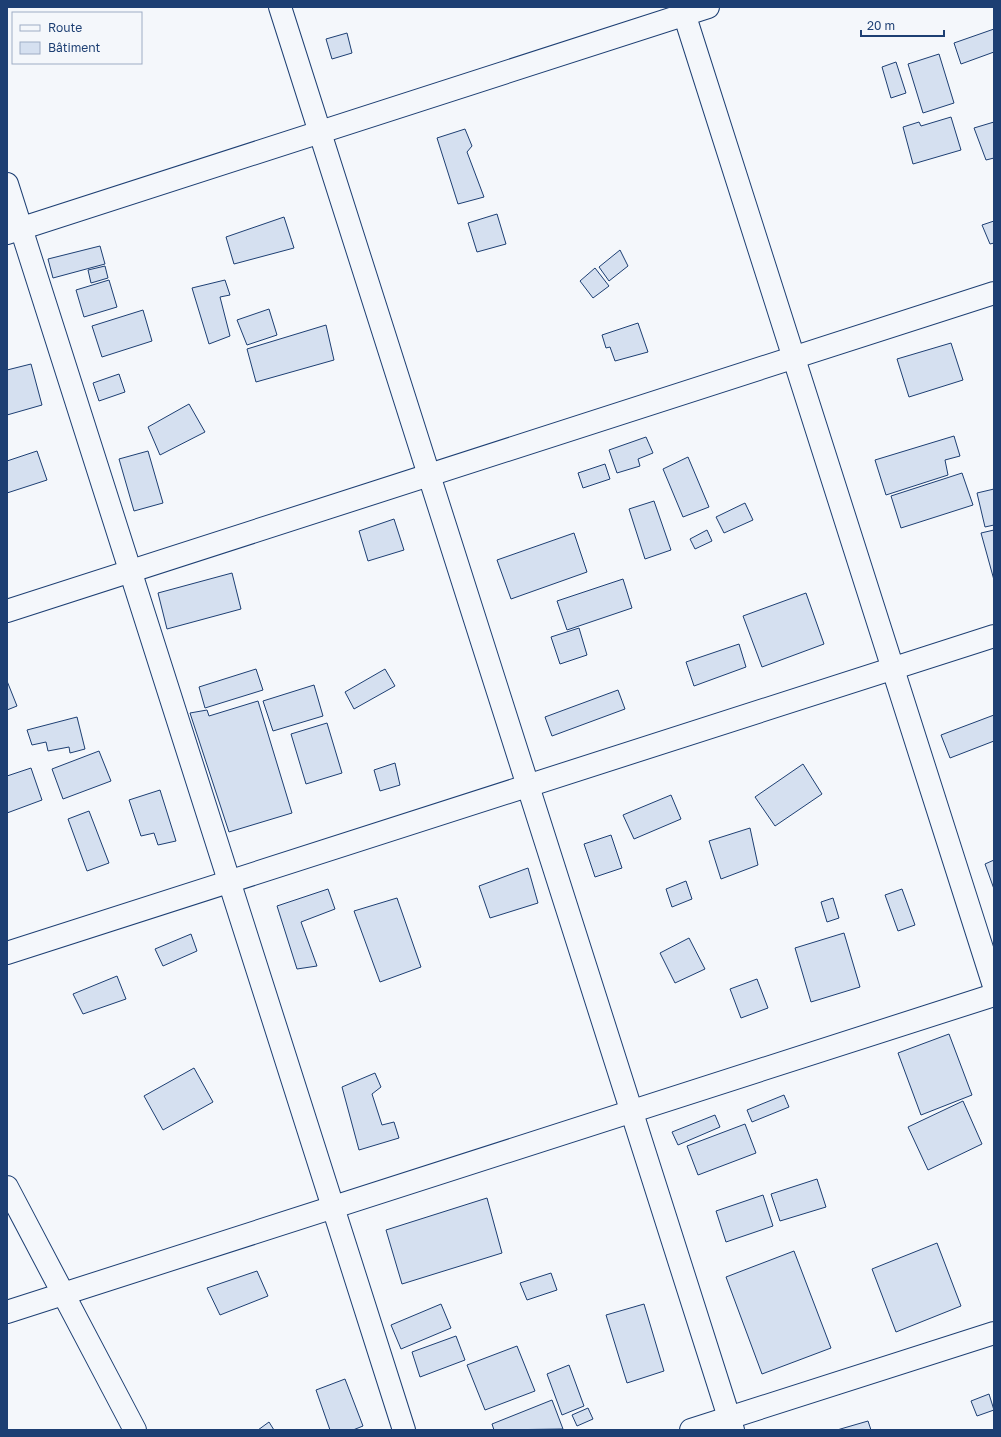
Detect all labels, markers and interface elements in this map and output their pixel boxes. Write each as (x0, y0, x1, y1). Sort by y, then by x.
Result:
legend (12, 12, 142, 64)
scale bar (861, 12, 944, 38)
text: 20 m (867, 18, 895, 33)
text: Route (48, 20, 82, 35)
text: Bâtiment (48, 40, 101, 55)

